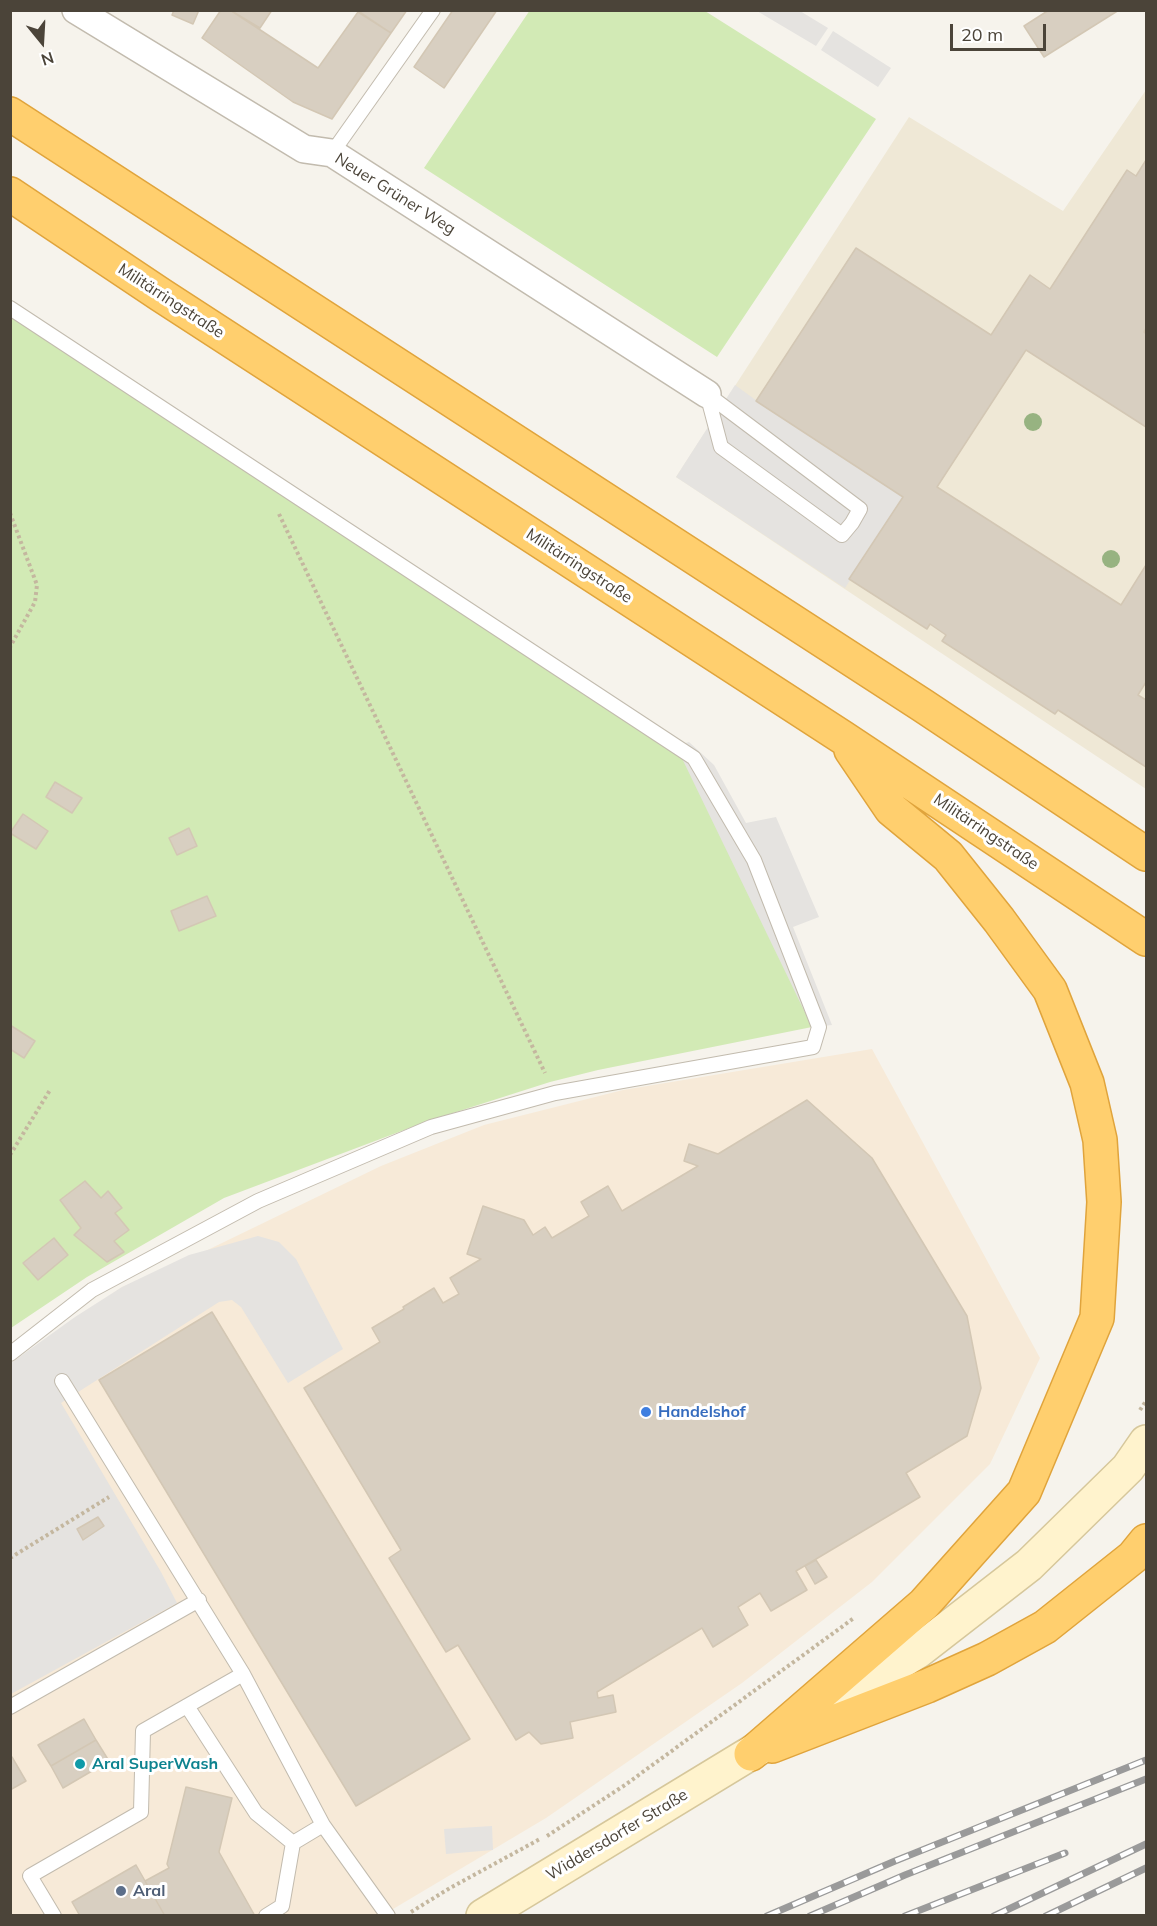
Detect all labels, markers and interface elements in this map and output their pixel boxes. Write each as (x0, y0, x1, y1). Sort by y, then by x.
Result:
north arrow (12, 12, 72, 72)
scale bar (953, 12, 1049, 50)
text: 20 m (961, 23, 1003, 46)
text: N (39, 48, 56, 70)
street label: Neuer Grüner Weg (331, 149, 459, 239)
street label: Militärringstraße (114, 260, 228, 342)
street label: Militärringstraße (522, 525, 636, 607)
street label: Militärringstraße (930, 790, 1042, 874)
place label: Handelshof (658, 1402, 746, 1422)
marker: Handelshof (639, 1405, 653, 1419)
place label: Aral SuperWash (92, 1754, 218, 1774)
marker: Aral SuperWash (73, 1757, 87, 1771)
street label: Widdersdorfer Straße (543, 1785, 691, 1885)
place label: Aral (133, 1881, 165, 1901)
marker: Aral (114, 1884, 128, 1898)

